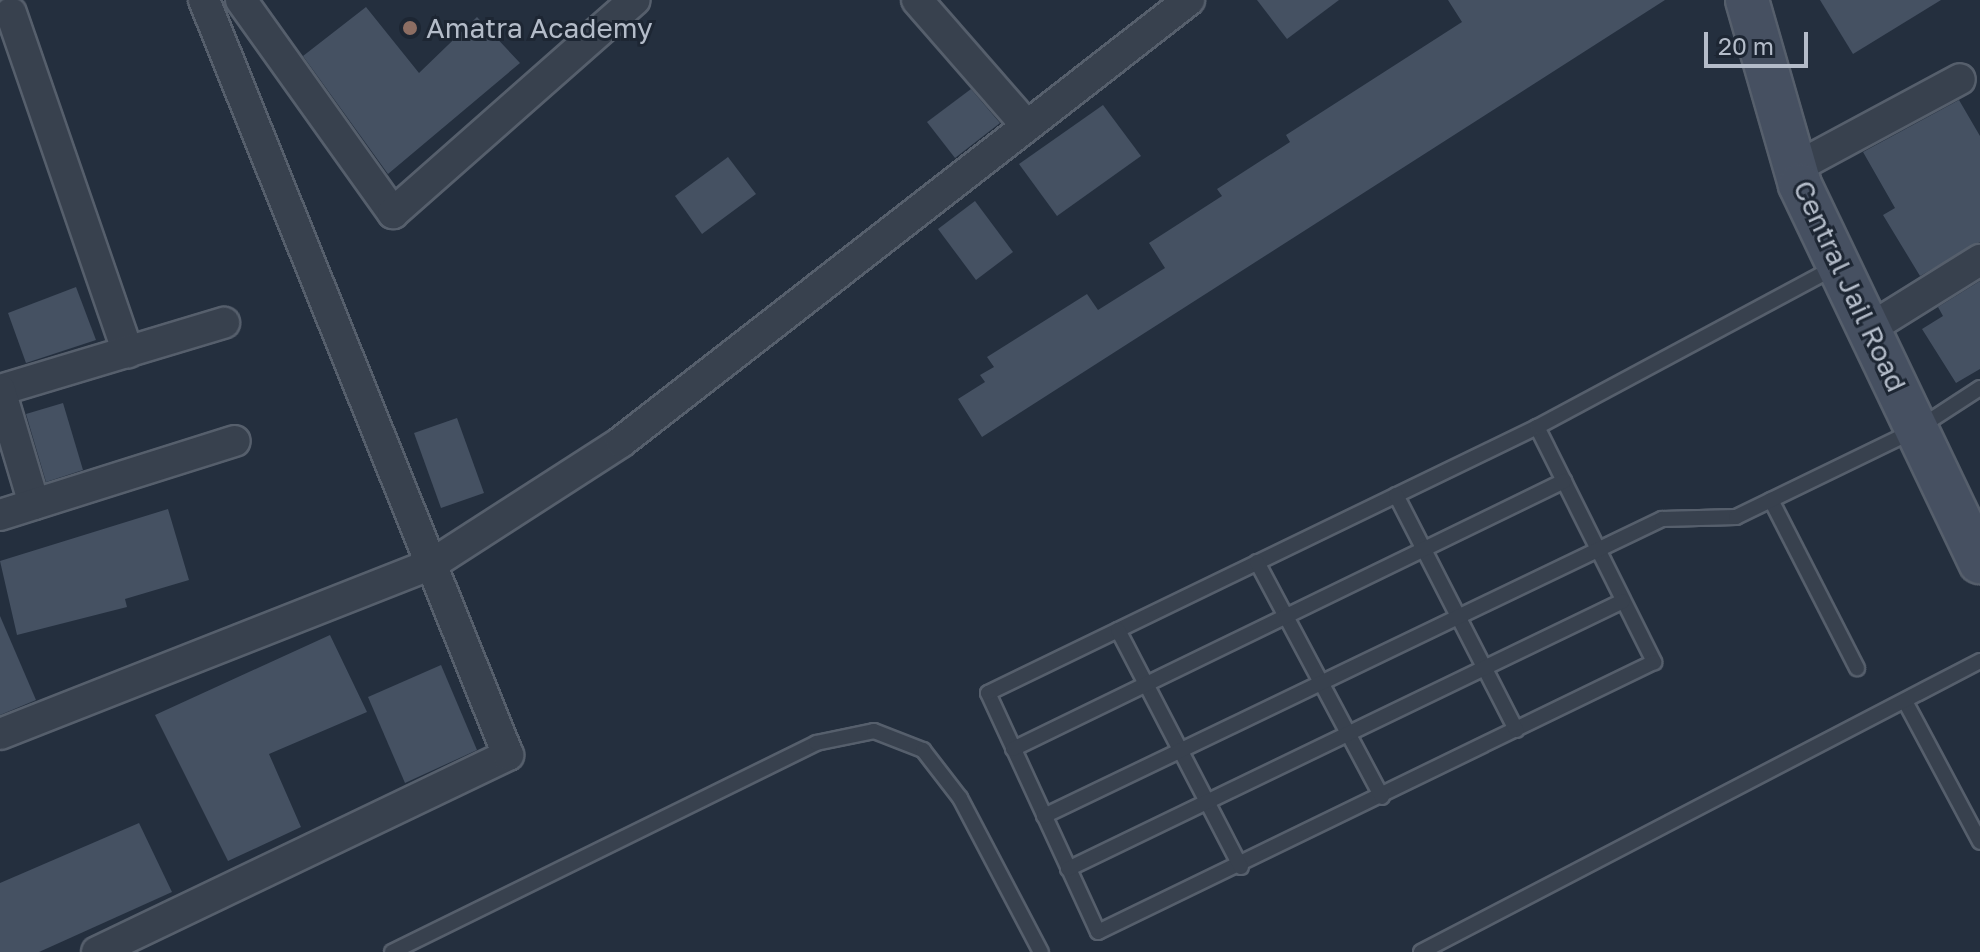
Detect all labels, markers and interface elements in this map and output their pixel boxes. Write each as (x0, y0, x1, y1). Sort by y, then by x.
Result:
place label: Amatra Academy (426, 11, 653, 45)
scale bar (1708, 16, 1812, 66)
marker: Amatra Academy (401, 19, 419, 37)
text: 20 m (1718, 31, 1774, 60)
street label: Central Jail Road (1786, 175, 1914, 397)

